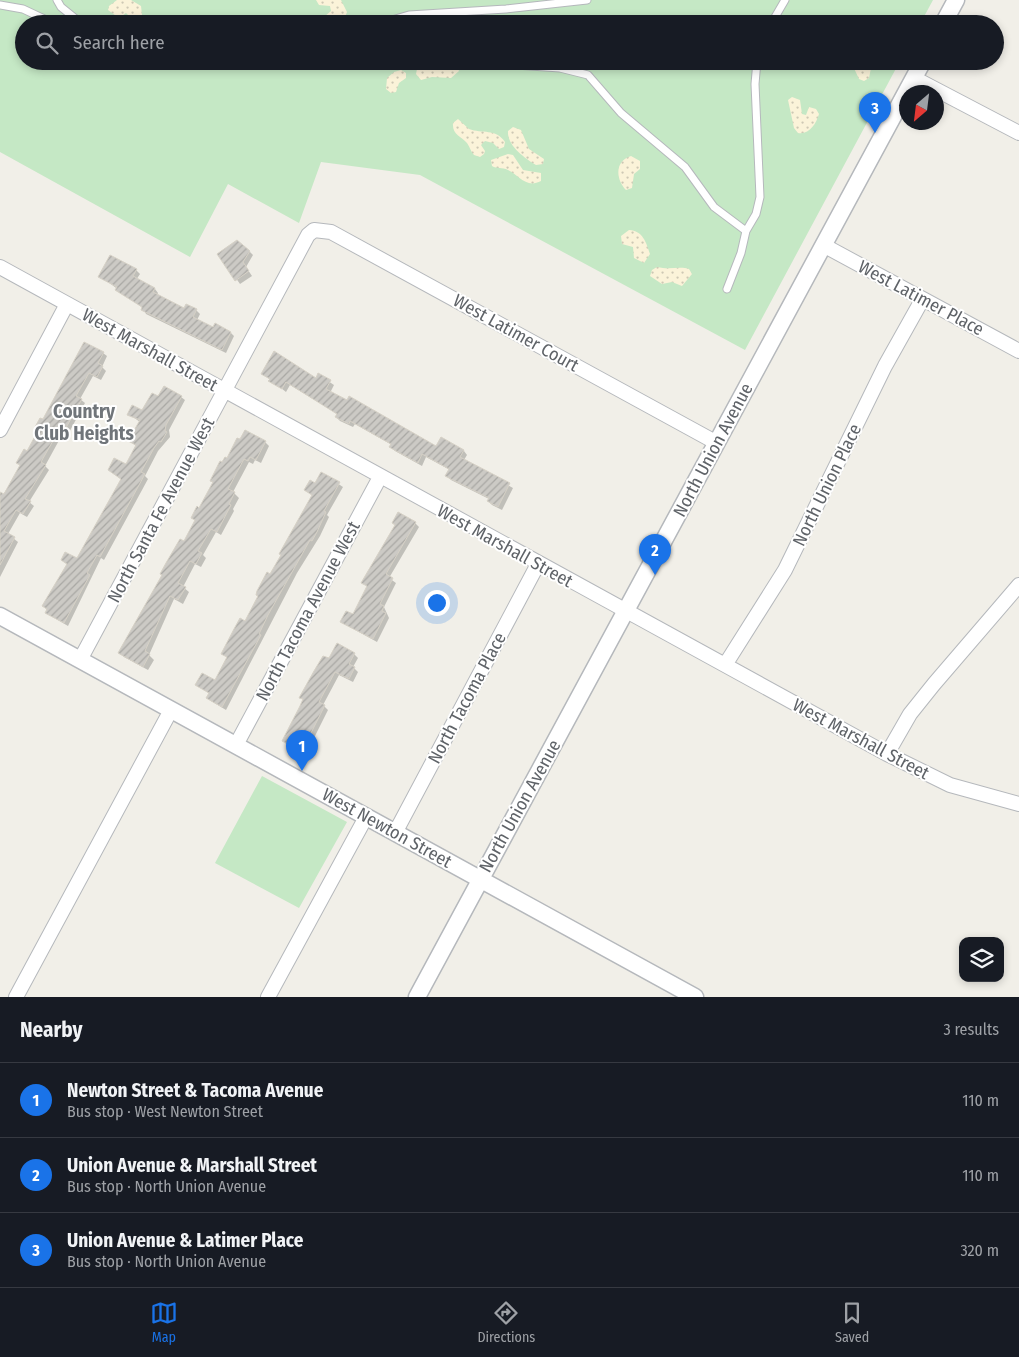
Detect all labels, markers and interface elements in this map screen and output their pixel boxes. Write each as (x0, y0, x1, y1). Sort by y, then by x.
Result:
search box (15, 15, 1004, 70)
icon: search (33, 29, 61, 57)
text: Search here (73, 31, 165, 54)
north arrow (899, 85, 944, 130)
pin: 3 (859, 92, 891, 133)
street label: West Latimer Place (854, 256, 988, 340)
street label: West Latimer Court (449, 289, 583, 377)
street label: West Marshall Street (78, 304, 222, 396)
street label: North Union Avenue (669, 379, 758, 521)
district label: Country Club Heights (34, 400, 134, 445)
street label: North Santa Fe Avenue West (103, 413, 219, 606)
street label: North Union Place (788, 420, 866, 550)
street label: West Marshall Street (433, 500, 577, 592)
street label: North Tacoma Avenue West (251, 517, 365, 705)
pin: 2 (639, 534, 671, 575)
your location (424, 590, 450, 616)
street label: North Tacoma Place (423, 629, 511, 767)
street label: West Marshall Street (789, 694, 933, 784)
pin: 1 (286, 730, 318, 771)
street label: North Union Avenue (474, 736, 566, 876)
street label: West Newton Street (318, 783, 456, 873)
map controls (959, 937, 1004, 982)
button: layers (959, 937, 1004, 982)
text: Nearby (20, 1017, 82, 1043)
text: 3 results (943, 1020, 999, 1039)
text: Newton Street & Tacoma Avenue (67, 1079, 323, 1102)
text: 1 (33, 1091, 39, 1110)
text: 110 m (962, 1091, 999, 1110)
text: Bus stop · West Newton Street (67, 1102, 263, 1121)
text: Union Avenue & Marshall Street (67, 1154, 317, 1177)
text: 2 (32, 1166, 40, 1185)
text: 110 m (962, 1166, 999, 1185)
text: Bus stop · North Union Avenue (67, 1177, 266, 1196)
text: Union Avenue & Latimer Place (67, 1229, 303, 1252)
text: 3 (32, 1241, 40, 1260)
text: 320 m (960, 1241, 999, 1260)
text: Bus stop · North Union Avenue (67, 1252, 266, 1271)
tab: Map (150, 1299, 178, 1346)
tab: Directions (477, 1299, 535, 1346)
tab: Saved (835, 1299, 869, 1346)

